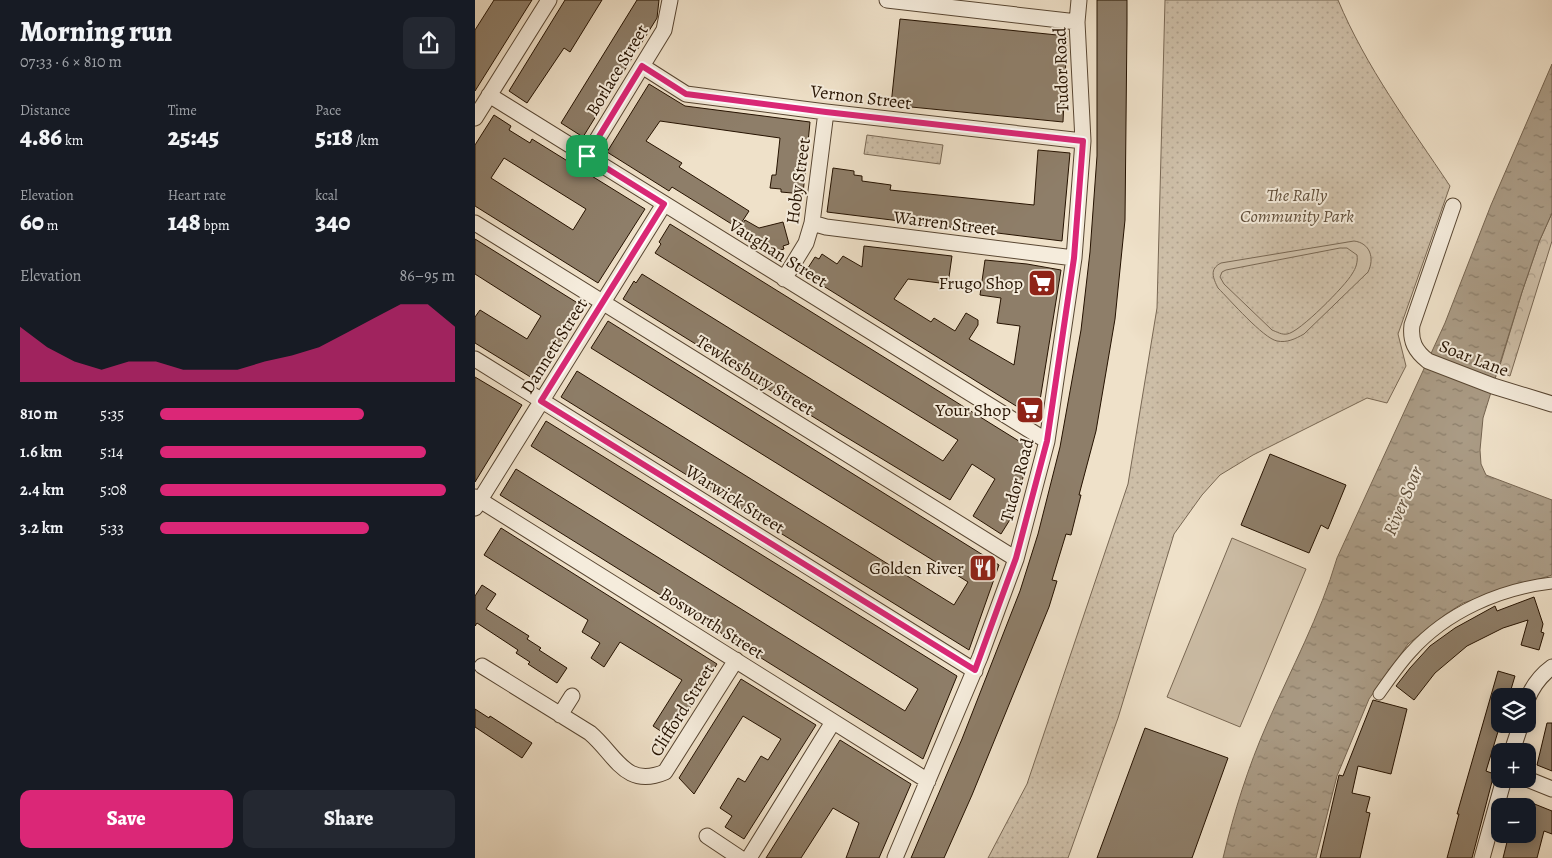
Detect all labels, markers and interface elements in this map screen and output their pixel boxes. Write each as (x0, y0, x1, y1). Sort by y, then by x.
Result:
text: Morning run (20, 13, 172, 51)
button: share (403, 17, 455, 69)
street label: Borlace Street (580, 20, 654, 120)
street label: Tudor Road (1048, 26, 1074, 113)
text: 07:33 · 6 × 810 m (20, 51, 122, 73)
street label: Vernon Street (808, 79, 913, 115)
text: Distance (20, 101, 70, 120)
text: Time (168, 101, 197, 120)
text: Pace (315, 101, 341, 120)
text: 4.86 (20, 120, 62, 154)
text: 25:45 (168, 120, 219, 154)
text: 5:18 (315, 120, 353, 154)
text: km (62, 131, 84, 150)
text: /km (353, 131, 379, 150)
pin (566, 135, 608, 177)
street label: Hoby Street (780, 136, 816, 226)
icon: arrive (573, 142, 601, 170)
park label: The Rally Community Park (1240, 183, 1354, 228)
text: Elevation (20, 186, 74, 205)
text: Heart rate (168, 186, 226, 205)
text: kcal (315, 186, 338, 205)
text: 60 (20, 205, 44, 239)
text: 148 (168, 205, 201, 239)
text: 340 (315, 205, 350, 239)
street label: Warren Street (891, 205, 998, 241)
street label: Vaughan Street (723, 213, 832, 293)
text: m (44, 216, 58, 235)
text: bpm (201, 216, 230, 235)
text: Elevation (20, 265, 81, 287)
text: 86–95 m (399, 265, 455, 287)
supermarket icon: Frugo Shop (1027, 268, 1057, 298)
place label: Frugo Shop (939, 271, 1023, 295)
street label: Dannett Street (515, 294, 593, 398)
street label: Tewkesbury Street (691, 329, 819, 421)
street label: Soar Lane (1436, 334, 1512, 382)
supermarket icon: Your Shop (1015, 395, 1045, 425)
place label: Your Shop (934, 398, 1011, 422)
text: 810 m (20, 403, 58, 425)
text: 5:35 (100, 403, 124, 425)
street label: Tudor Road (994, 435, 1040, 524)
text: 1.6 km (20, 441, 62, 463)
text: 5:14 (100, 441, 123, 463)
street label: Warwick Street (680, 458, 789, 539)
water label: River Soar (1377, 461, 1430, 539)
text: 2.4 km (20, 479, 64, 501)
text: 5:08 (100, 479, 127, 501)
text: 3.2 km (20, 517, 63, 539)
text: 5:33 (100, 517, 124, 539)
restaurant icon: Golden River (968, 553, 998, 583)
place label: Golden River (869, 556, 964, 580)
street label: Bosworth Street (655, 581, 769, 665)
street label: Clifford Street (644, 659, 720, 761)
map controls (1491, 688, 1536, 843)
button: layers (1491, 688, 1536, 733)
button: + (1491, 743, 1536, 788)
button: Save (20, 790, 233, 848)
button: Share (243, 790, 455, 848)
button: − (1491, 798, 1536, 843)

